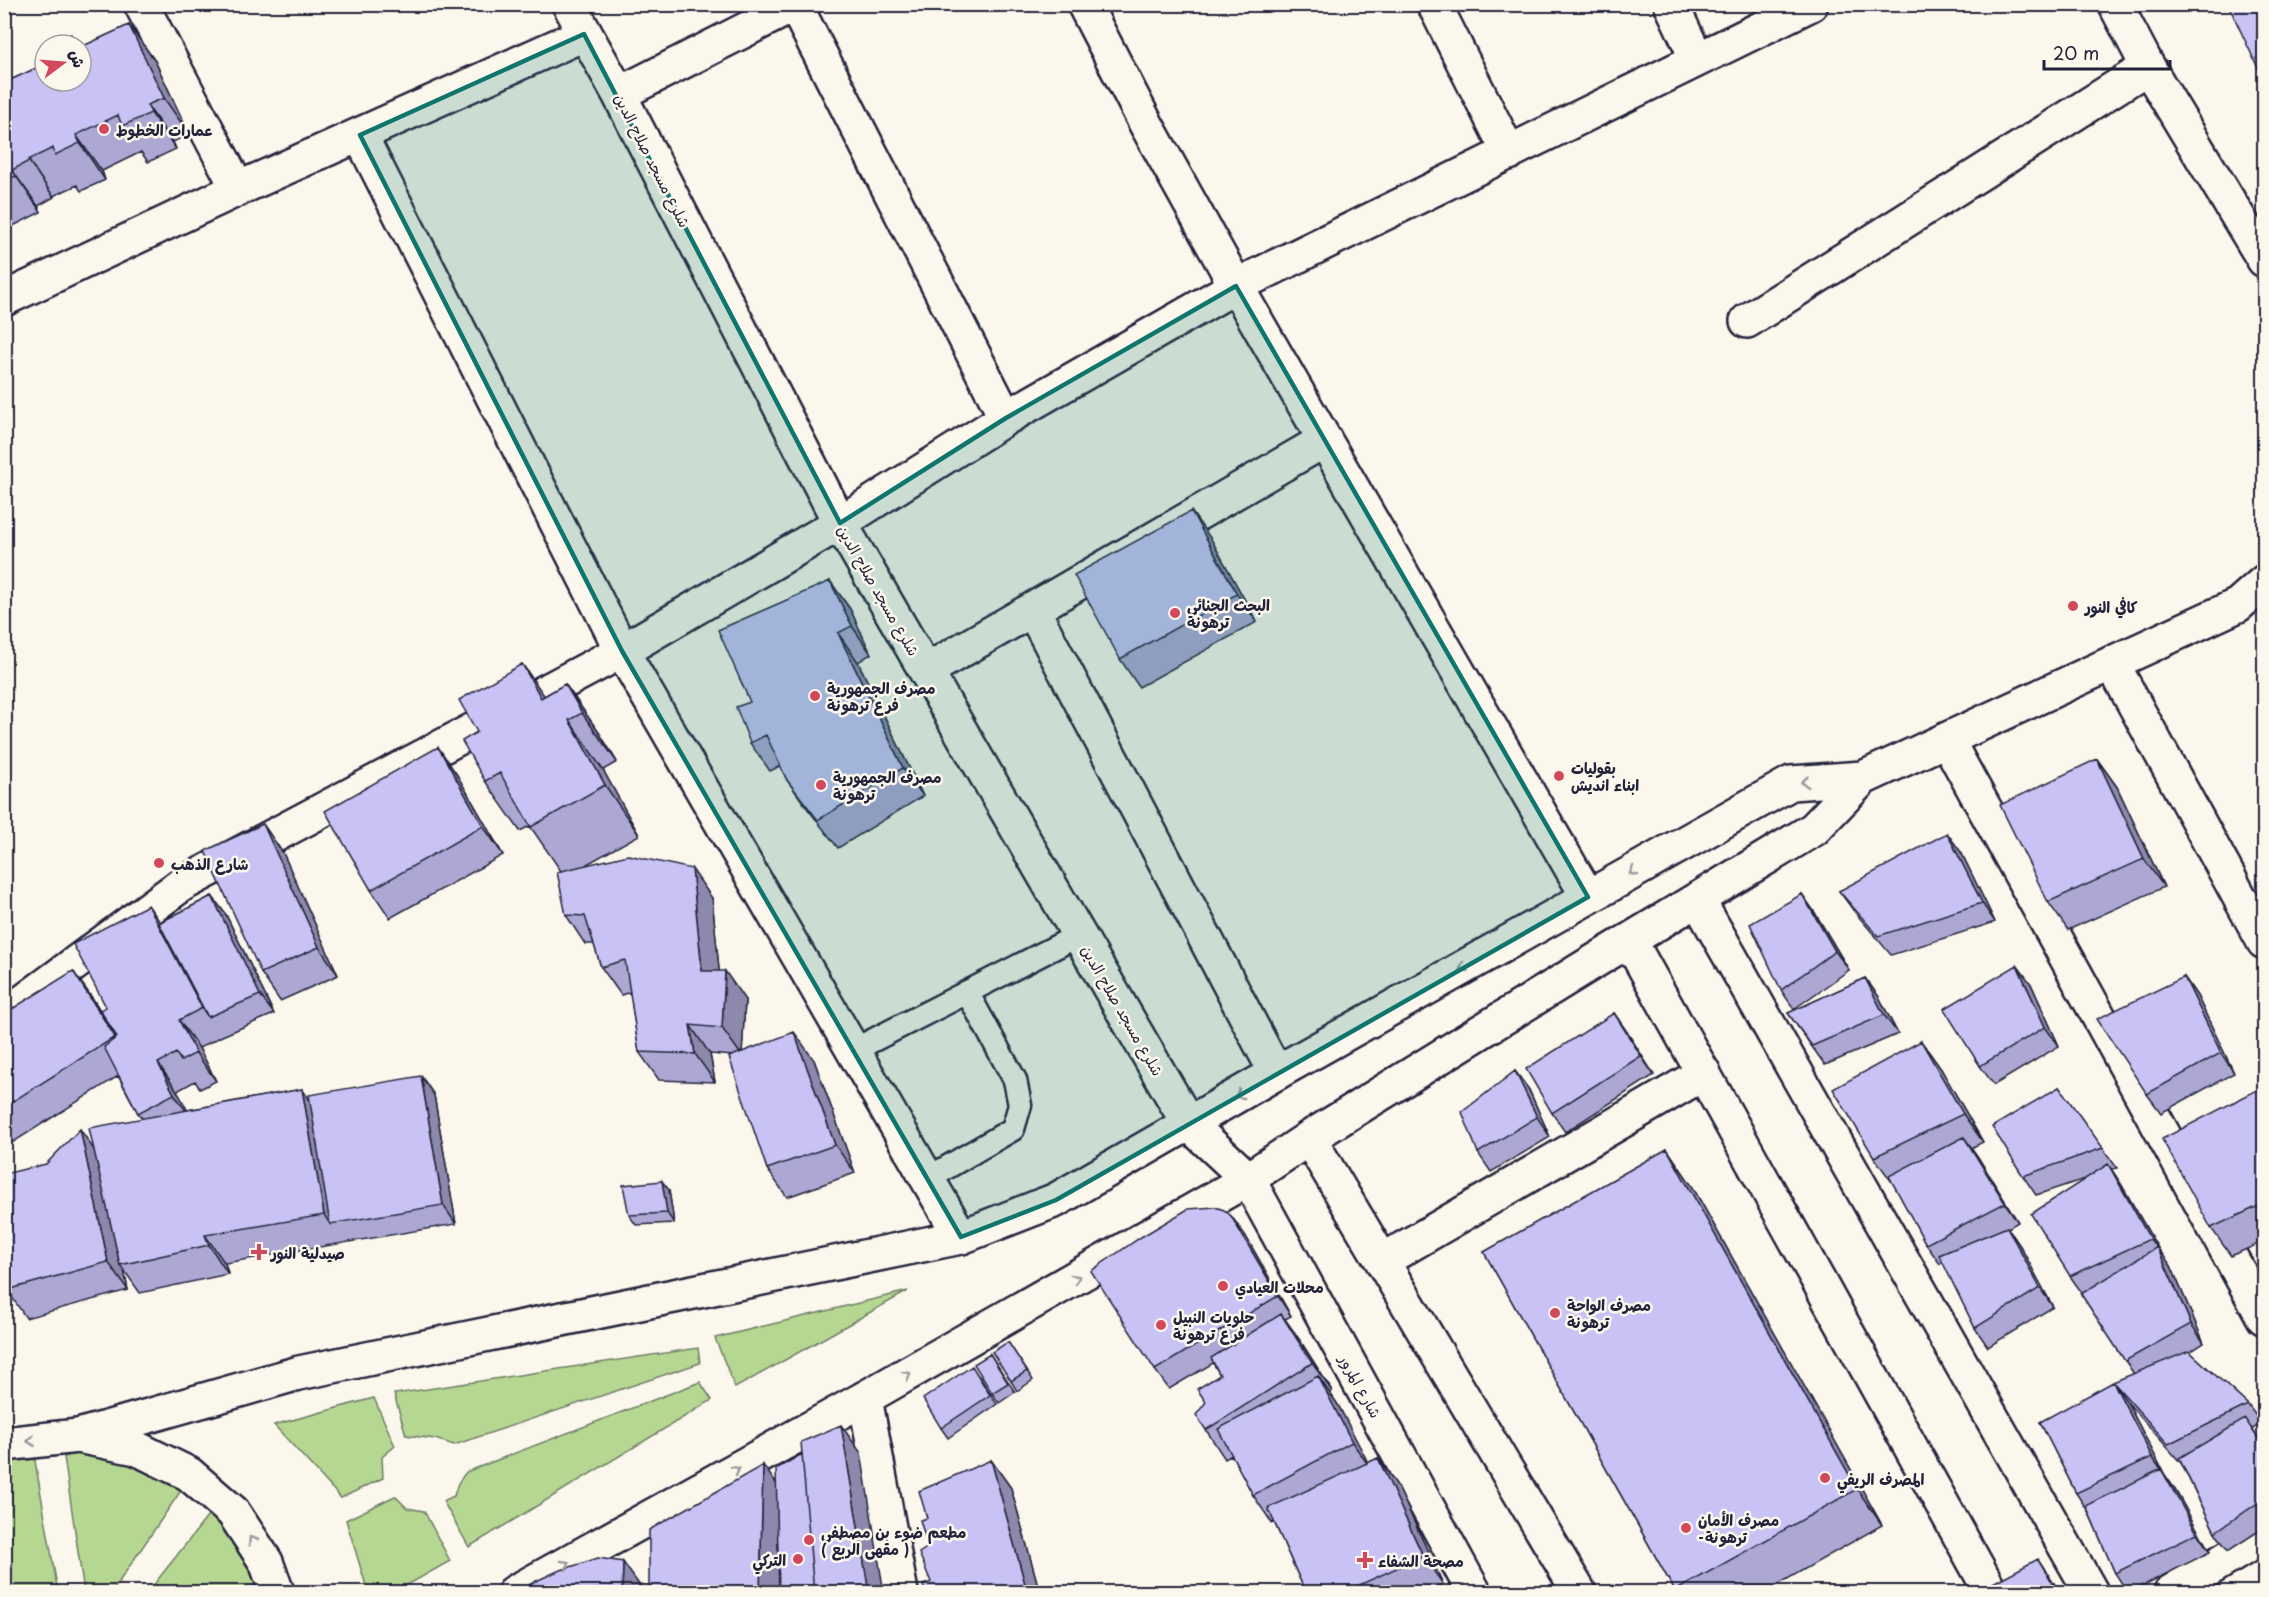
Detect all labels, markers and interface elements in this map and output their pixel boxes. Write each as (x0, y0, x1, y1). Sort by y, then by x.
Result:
north arrow (33, 33, 93, 93)
scale bar (2044, 33, 2170, 71)
text: 20 m (2053, 39, 2099, 66)
text: ش (64, 47, 92, 70)
street label: شلرع مسجد صلاح الدين (609, 89, 697, 231)
place label: عمارات الخطوط (116, 118, 213, 141)
marker: عمارات الخطوط (97, 122, 111, 136)
street label: شلرع مسجد صلاح الدين (832, 520, 926, 660)
place label: البحث الجنائي ترهونة (1187, 593, 1270, 633)
place label: كافي النور (2083, 595, 2138, 619)
marker: كافي النور (2066, 599, 2080, 613)
marker: البحث الجنائي ترهونة (1168, 606, 1182, 620)
place label: مصرف الجمهورية فرع ترهونة (827, 676, 936, 716)
marker: مصرف الجمهورية فرع ترهونة (808, 689, 822, 703)
place label: بقوليات ابناء انديش (1571, 756, 1639, 796)
place label: مصرف الجمهورية ترهونة (833, 765, 942, 805)
marker: بقوليات ابناء انديش (1552, 769, 1566, 783)
one-way arrow (1800, 775, 1809, 788)
marker: مصرف الجمهورية ترهونة (814, 778, 828, 792)
place label: شارع الذهب (171, 852, 248, 875)
marker: شارع الذهب (152, 856, 166, 870)
one-way arrow (1629, 865, 1639, 876)
street label: شلرع مسجد صلاح الدين (1076, 940, 1170, 1080)
one-way arrow (1459, 960, 1469, 972)
one-way arrow (1235, 1088, 1245, 1099)
place label: صيدلية النور (269, 1241, 345, 1264)
marker: صيدلية النور (252, 1245, 266, 1259)
one-way arrow (1070, 1274, 1080, 1285)
place label: محلات العيادي (1235, 1275, 1324, 1300)
marker: محلات العيادي (1216, 1279, 1230, 1293)
place label: مصرف الواحة ترهونة (1567, 1293, 1651, 1333)
place label: حلويات النبيل فرع ترهونة (1173, 1305, 1255, 1345)
marker: مصرف الواحة ترهونة (1548, 1306, 1562, 1320)
marker: حلويات النبيل فرع ترهونة (1154, 1318, 1168, 1332)
street label: شارع المرور (1334, 1349, 1388, 1422)
one-way arrow (900, 1370, 911, 1382)
one-way arrow (26, 1434, 35, 1447)
one-way arrow (730, 1465, 740, 1477)
place label: المصرف الريفي (1837, 1467, 1924, 1494)
marker: المصرف الريفي (1818, 1471, 1832, 1485)
place label: مصرف الأمان -ترهونة (1698, 1508, 1779, 1548)
place label: مطعم ضوء بن مصطفى ( مقهى الربع ) (821, 1520, 967, 1561)
marker: مصرف الأمان -ترهونة (1679, 1521, 1693, 1535)
marker: مطعم ضوء بن مصطفى ( مقهى الربع ) (802, 1533, 816, 1547)
one-way arrow (248, 1536, 259, 1547)
place label: التركي (752, 1548, 786, 1575)
place label: مصحة الشفاء (1378, 1549, 1464, 1572)
marker: مصحة الشفاء (1356, 1551, 1374, 1569)
marker: التركي (791, 1552, 805, 1566)
one-way arrow (559, 1560, 570, 1571)

